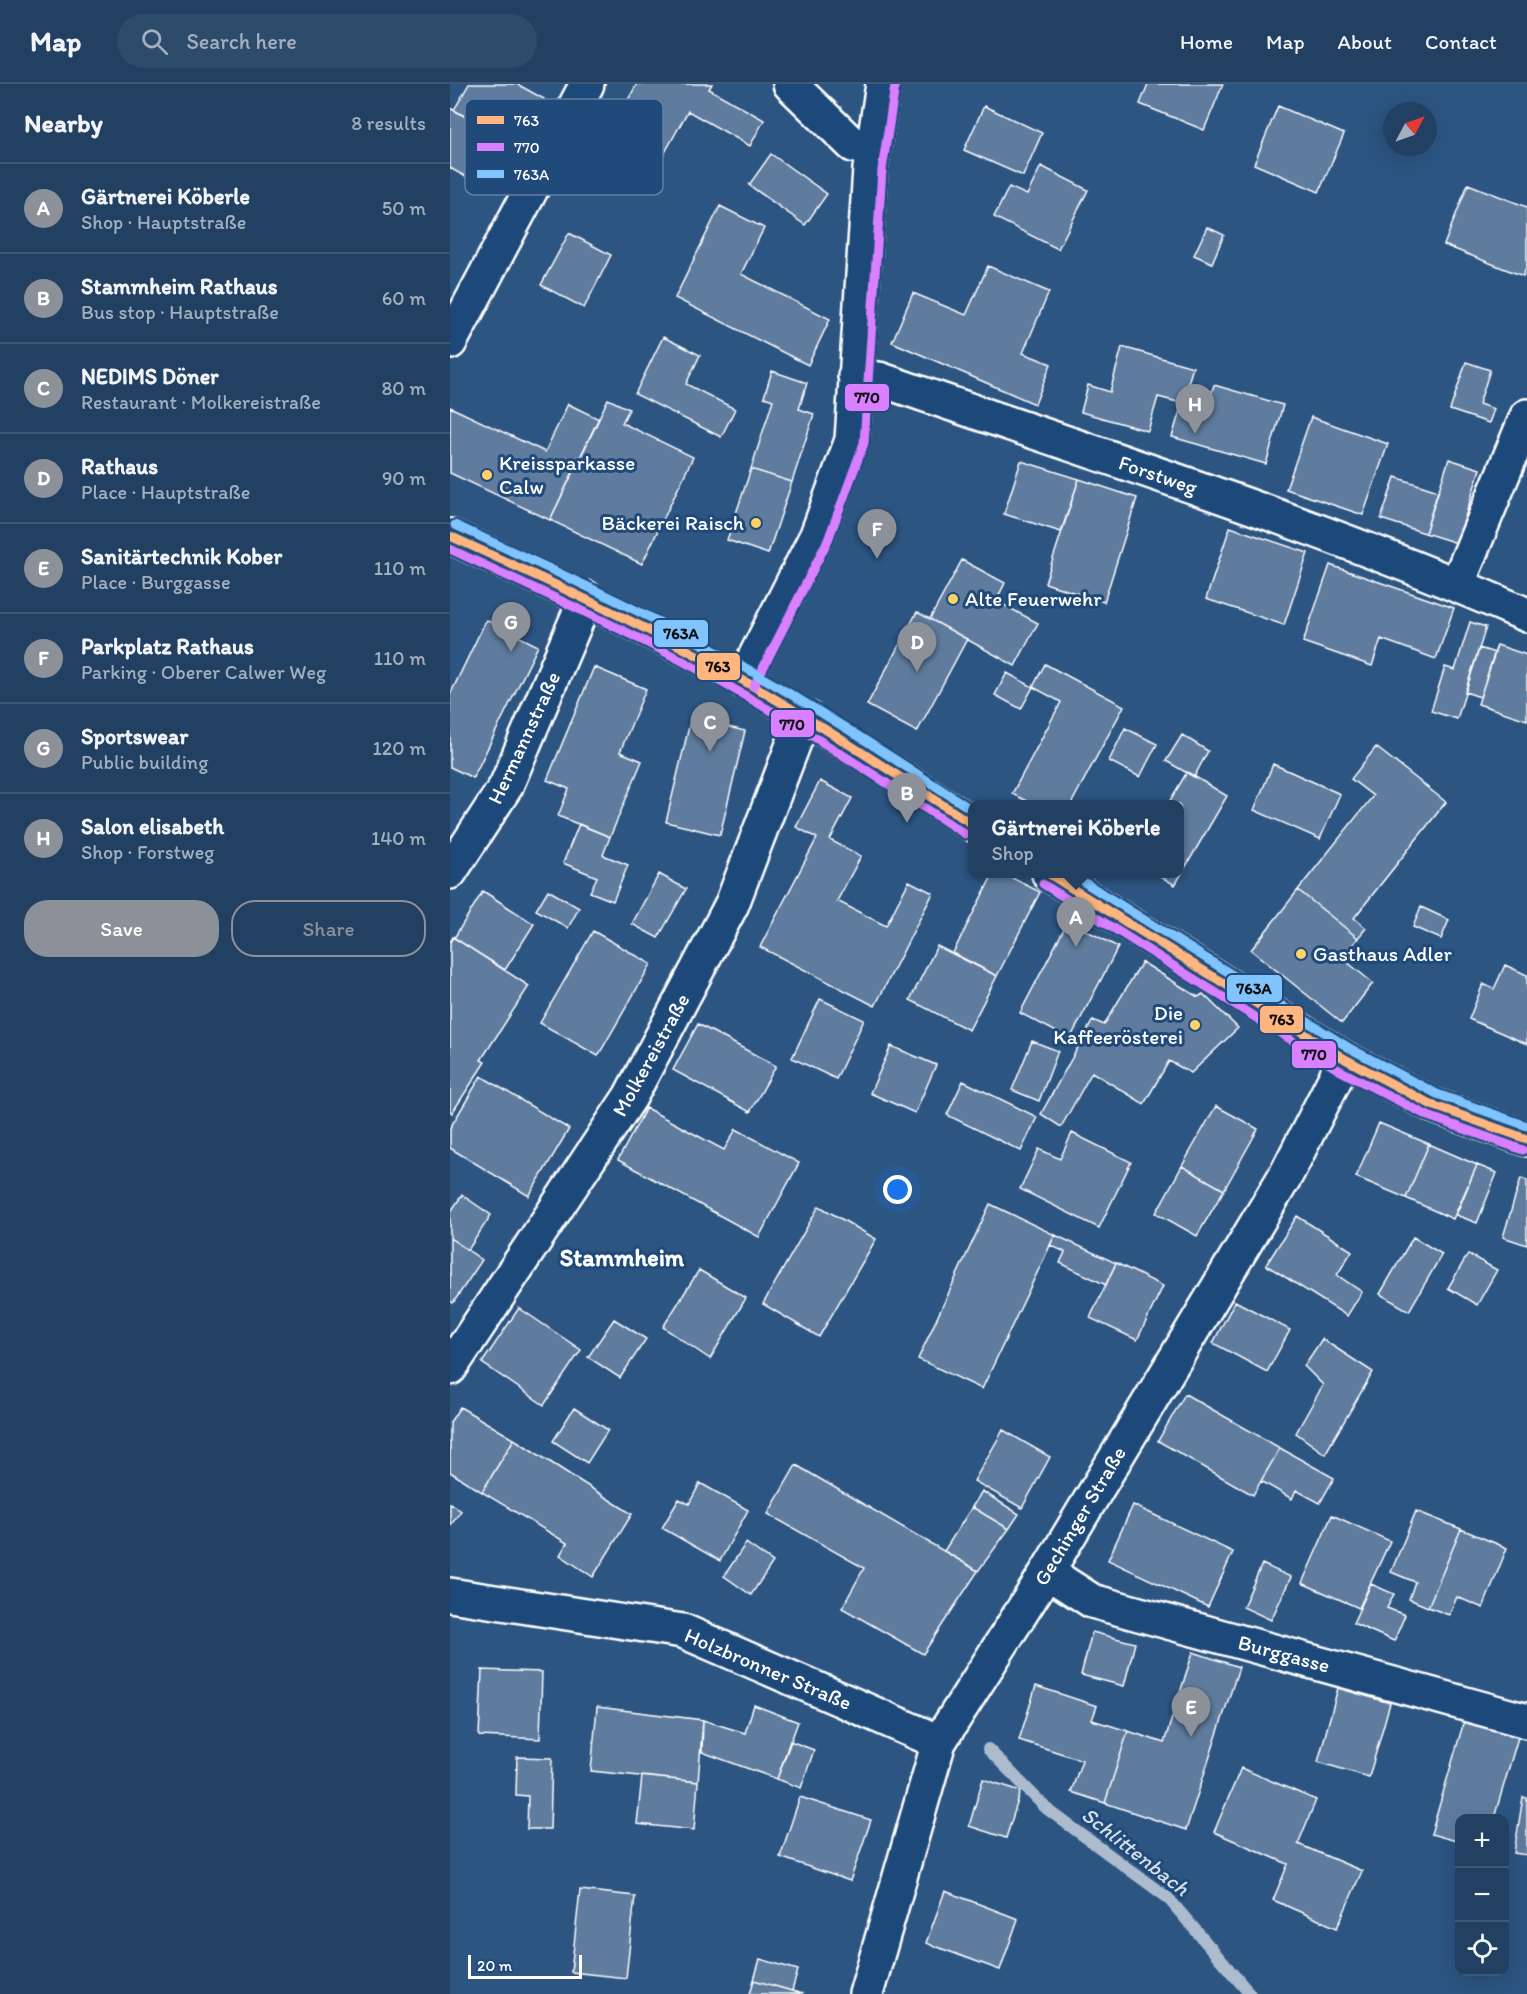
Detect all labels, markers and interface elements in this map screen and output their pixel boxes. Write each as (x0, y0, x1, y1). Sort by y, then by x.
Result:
search box (117, 14, 537, 68)
text: Map (30, 24, 81, 58)
icon: search (138, 25, 171, 58)
text: Search here (186, 28, 297, 55)
text: Home (1180, 29, 1233, 54)
text: Map (1266, 29, 1305, 54)
text: About (1338, 29, 1392, 54)
text: Contact (1425, 29, 1497, 54)
legend (465, 99, 663, 195)
north arrow (1383, 102, 1437, 156)
text: Nearby (24, 107, 103, 139)
text: 8 results (351, 111, 426, 135)
text: 763 (514, 111, 539, 130)
text: 770 (514, 138, 540, 157)
text: 763A (514, 165, 549, 184)
text: Gärtnerei Köberle (81, 183, 250, 210)
text: A (37, 196, 50, 220)
text: 50 m (382, 196, 426, 220)
text: Shop · Hauptstraße (81, 210, 246, 234)
text: Stammheim Rathaus (81, 273, 278, 300)
text: B (37, 286, 50, 310)
text: 60 m (382, 286, 426, 310)
text: Bus stop · Hauptstraße (81, 300, 279, 324)
text: NEDIMS Döner (81, 363, 219, 390)
text: C (37, 376, 50, 400)
text: 80 m (381, 376, 426, 400)
line badge: 770 (844, 383, 890, 412)
pin: H (1176, 384, 1214, 434)
text: 770 (853, 388, 880, 407)
text: Restaurant · Molkereistraße (81, 390, 321, 414)
street label: Forstweg (1116, 449, 1201, 500)
place label: Kreissparkasse Calw (499, 450, 635, 499)
text: Rathaus (81, 453, 158, 480)
text: D (37, 466, 50, 490)
text: 90 m (382, 466, 426, 490)
marker: Kreissparkasse Calw (480, 468, 494, 482)
text: Place · Hauptstraße (81, 480, 250, 504)
place label: Bäckerei Raisch (601, 510, 744, 535)
pin: F (858, 510, 896, 559)
marker: Bäckerei Raisch (749, 516, 763, 530)
text: Sanitärtechnik Kober (81, 543, 282, 570)
text: E (38, 556, 49, 580)
text: 110 m (374, 556, 426, 580)
text: Place · Burggasse (81, 570, 231, 594)
place label: Alte Feuerwehr (965, 586, 1102, 611)
marker: Alte Feuerwehr (946, 592, 960, 606)
pin: G (492, 602, 530, 652)
line badge: 763A (653, 619, 709, 648)
pin: D (898, 622, 936, 672)
text: 763A (662, 624, 699, 643)
text: Parkplatz Rathaus (81, 633, 254, 660)
text: F (38, 646, 49, 670)
text: 110 m (374, 646, 426, 670)
line badge: 763 (696, 652, 741, 681)
text: 763 (704, 657, 731, 676)
text: Parking · Oberer Calwer Weg (81, 660, 326, 684)
street label: Hermannstraße (482, 668, 565, 808)
pin: C (690, 702, 730, 752)
line badge: 770 (770, 709, 815, 738)
text: 770 (778, 715, 805, 734)
text: Sportswear (81, 723, 188, 750)
text: G (37, 736, 50, 760)
text: 120 m (373, 736, 426, 760)
text: Public building (81, 750, 208, 774)
pin: B (888, 774, 926, 823)
popup (968, 800, 1184, 878)
text: Salon elisabeth (81, 813, 224, 840)
text: Gärtnerei Köberle (992, 814, 1160, 841)
text: H (37, 826, 50, 850)
text: 140 m (371, 826, 426, 850)
text: Shop · Forstweg (81, 840, 214, 864)
text: Shop (992, 841, 1034, 865)
pin: A (1056, 898, 1096, 947)
button: Save (24, 900, 219, 957)
button: Share (231, 900, 426, 957)
place label: Gasthaus Adler (1313, 941, 1453, 966)
marker: Gasthaus Adler (1294, 947, 1308, 961)
line badge: 763A (1226, 974, 1283, 1003)
text: 763A (1235, 979, 1272, 998)
street label: Molkereistraße (607, 989, 695, 1121)
place label: Die Kaffeerösterei (1053, 1000, 1183, 1049)
line badge: 763 (1259, 1005, 1304, 1034)
text: 763 (1268, 1010, 1295, 1029)
marker: Die Kaffeerösterei (1188, 1018, 1202, 1032)
line badge: 770 (1291, 1040, 1337, 1069)
text: 770 (1300, 1045, 1327, 1064)
your location (883, 1175, 912, 1204)
district label: Stammheim (560, 1243, 685, 1272)
street label: Gechinger Straße (1028, 1442, 1131, 1590)
street label: Holzbronner Straße (681, 1622, 855, 1715)
street label: Burggasse (1235, 1629, 1333, 1678)
pin: E (1172, 1688, 1210, 1737)
water label: Schlittenbach (1076, 1801, 1195, 1902)
map controls (1455, 1814, 1509, 1976)
button: + (1455, 1814, 1509, 1868)
button: − (1455, 1868, 1509, 1922)
button: locate (1455, 1922, 1509, 1976)
scale bar (468, 1952, 582, 1980)
text: 20 m (477, 1956, 512, 1975)

